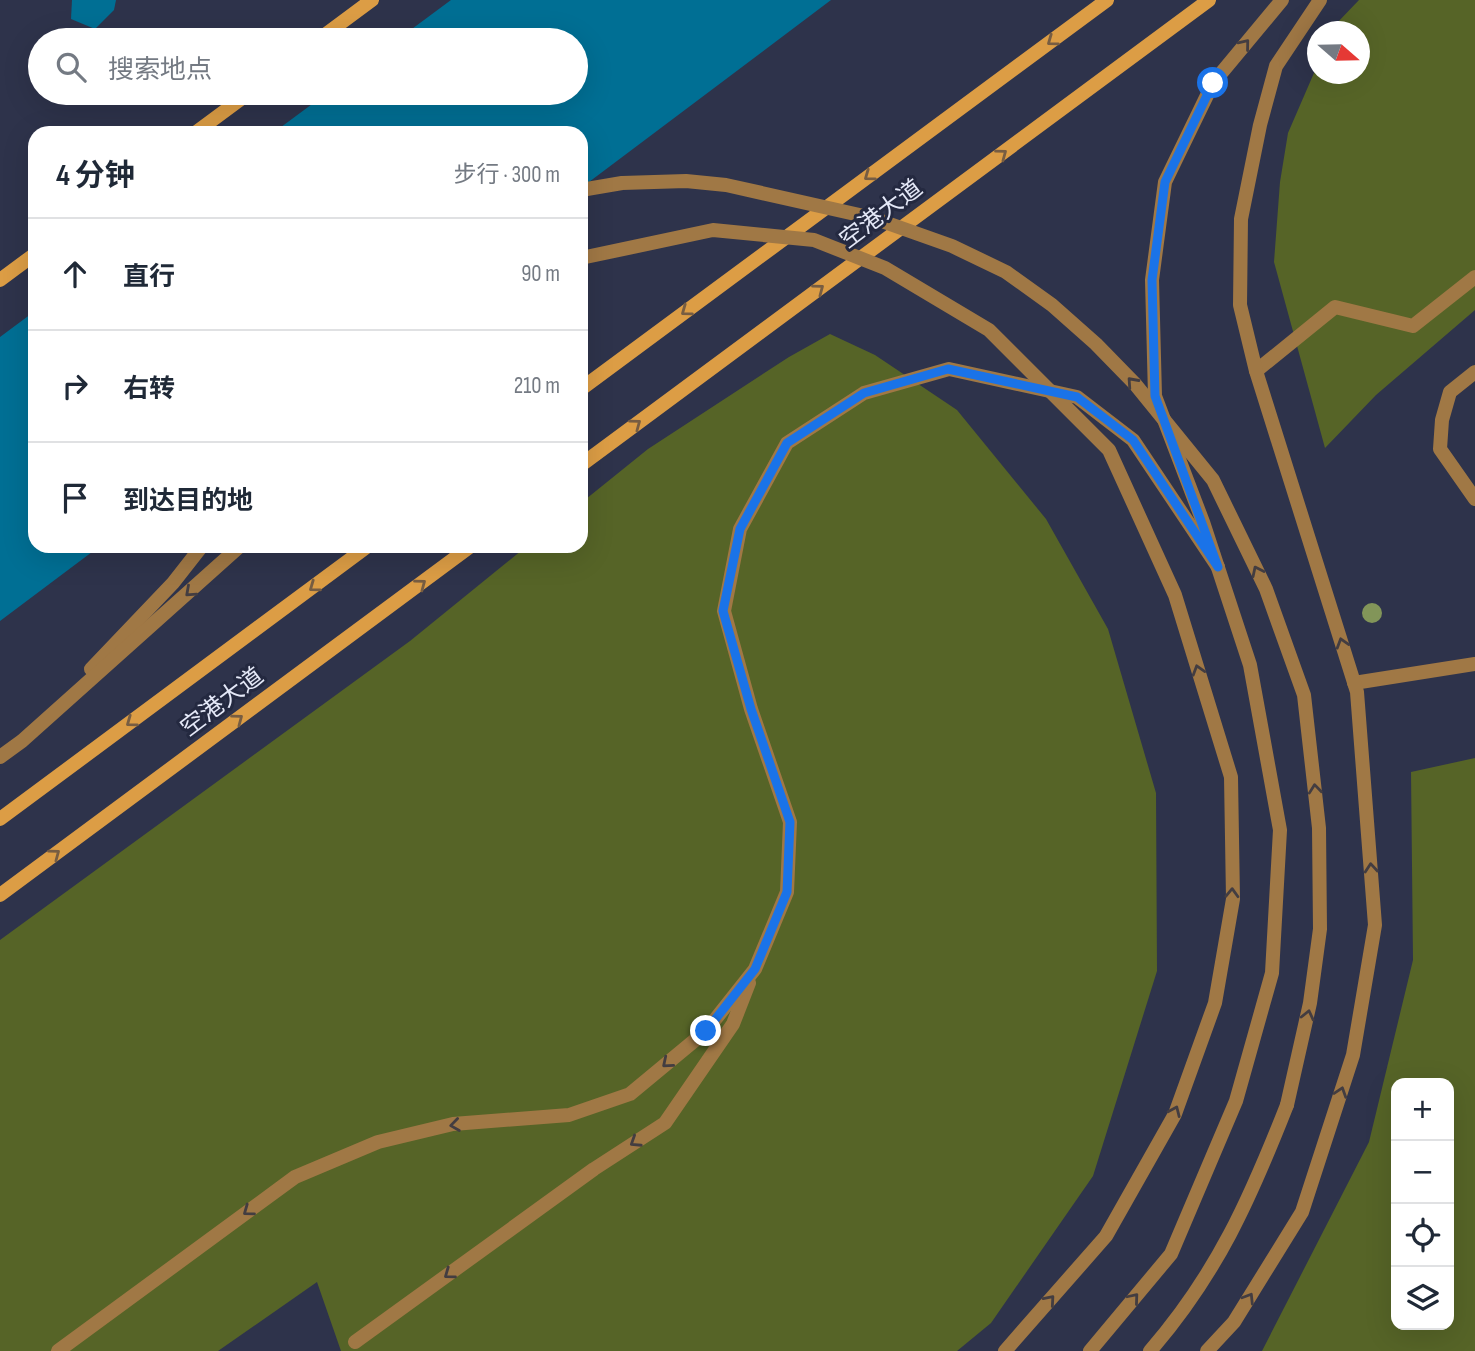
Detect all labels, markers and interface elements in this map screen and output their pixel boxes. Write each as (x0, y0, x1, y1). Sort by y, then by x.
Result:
north arrow (1307, 21, 1370, 84)
search box (28, 28, 588, 105)
one-way arrow (1048, 32, 1060, 45)
one-way arrow (1237, 39, 1249, 52)
icon: search (52, 48, 90, 86)
text: 搜索地点 (108, 55, 212, 86)
route start (1197, 67, 1228, 98)
one-way arrow (994, 149, 1006, 162)
text: 4 分钟 (56, 158, 135, 194)
text: 步行 · 300 m (454, 161, 560, 189)
one-way arrow (864, 167, 877, 180)
street label: 空港大道 (834, 174, 928, 254)
icon: ahead (56, 255, 94, 293)
text: 90 m (521, 260, 560, 288)
text: 直行 (123, 262, 175, 293)
one-way arrow (811, 285, 824, 297)
one-way arrow (681, 303, 694, 315)
icon: right (56, 367, 94, 405)
text: 210 m (514, 372, 560, 400)
text: 右转 (123, 374, 175, 405)
one-way arrow (1128, 377, 1141, 390)
one-way arrow (628, 420, 641, 433)
icon: arrive (56, 479, 94, 517)
text: 到达目的地 (123, 486, 253, 517)
one-way arrow (1251, 566, 1265, 578)
one-way arrow (309, 578, 321, 591)
one-way arrow (413, 579, 425, 592)
one-way arrow (185, 584, 198, 596)
one-way arrow (1336, 638, 1350, 650)
street label: 空港大道 (175, 662, 269, 742)
one-way arrow (1191, 664, 1206, 676)
one-way arrow (126, 714, 139, 726)
one-way arrow (230, 715, 243, 727)
one-way arrow (1307, 783, 1322, 794)
one-way arrow (47, 850, 60, 863)
one-way arrow (1363, 862, 1378, 873)
one-way arrow (1224, 887, 1240, 897)
one-way arrow (1300, 1009, 1314, 1021)
route end (690, 1015, 721, 1046)
one-way arrow (663, 1054, 675, 1067)
map controls (1391, 1078, 1454, 1330)
button: + (1391, 1078, 1454, 1141)
one-way arrow (1333, 1086, 1347, 1098)
one-way arrow (1167, 1106, 1181, 1119)
one-way arrow (449, 1117, 461, 1132)
one-way arrow (629, 1134, 642, 1147)
button: − (1391, 1141, 1454, 1204)
one-way arrow (243, 1203, 256, 1216)
button: locate (1391, 1204, 1454, 1267)
one-way arrow (444, 1265, 457, 1278)
button: layers (1391, 1267, 1454, 1330)
one-way arrow (1241, 1293, 1254, 1306)
one-way arrow (1126, 1294, 1138, 1307)
one-way arrow (1042, 1295, 1054, 1308)

